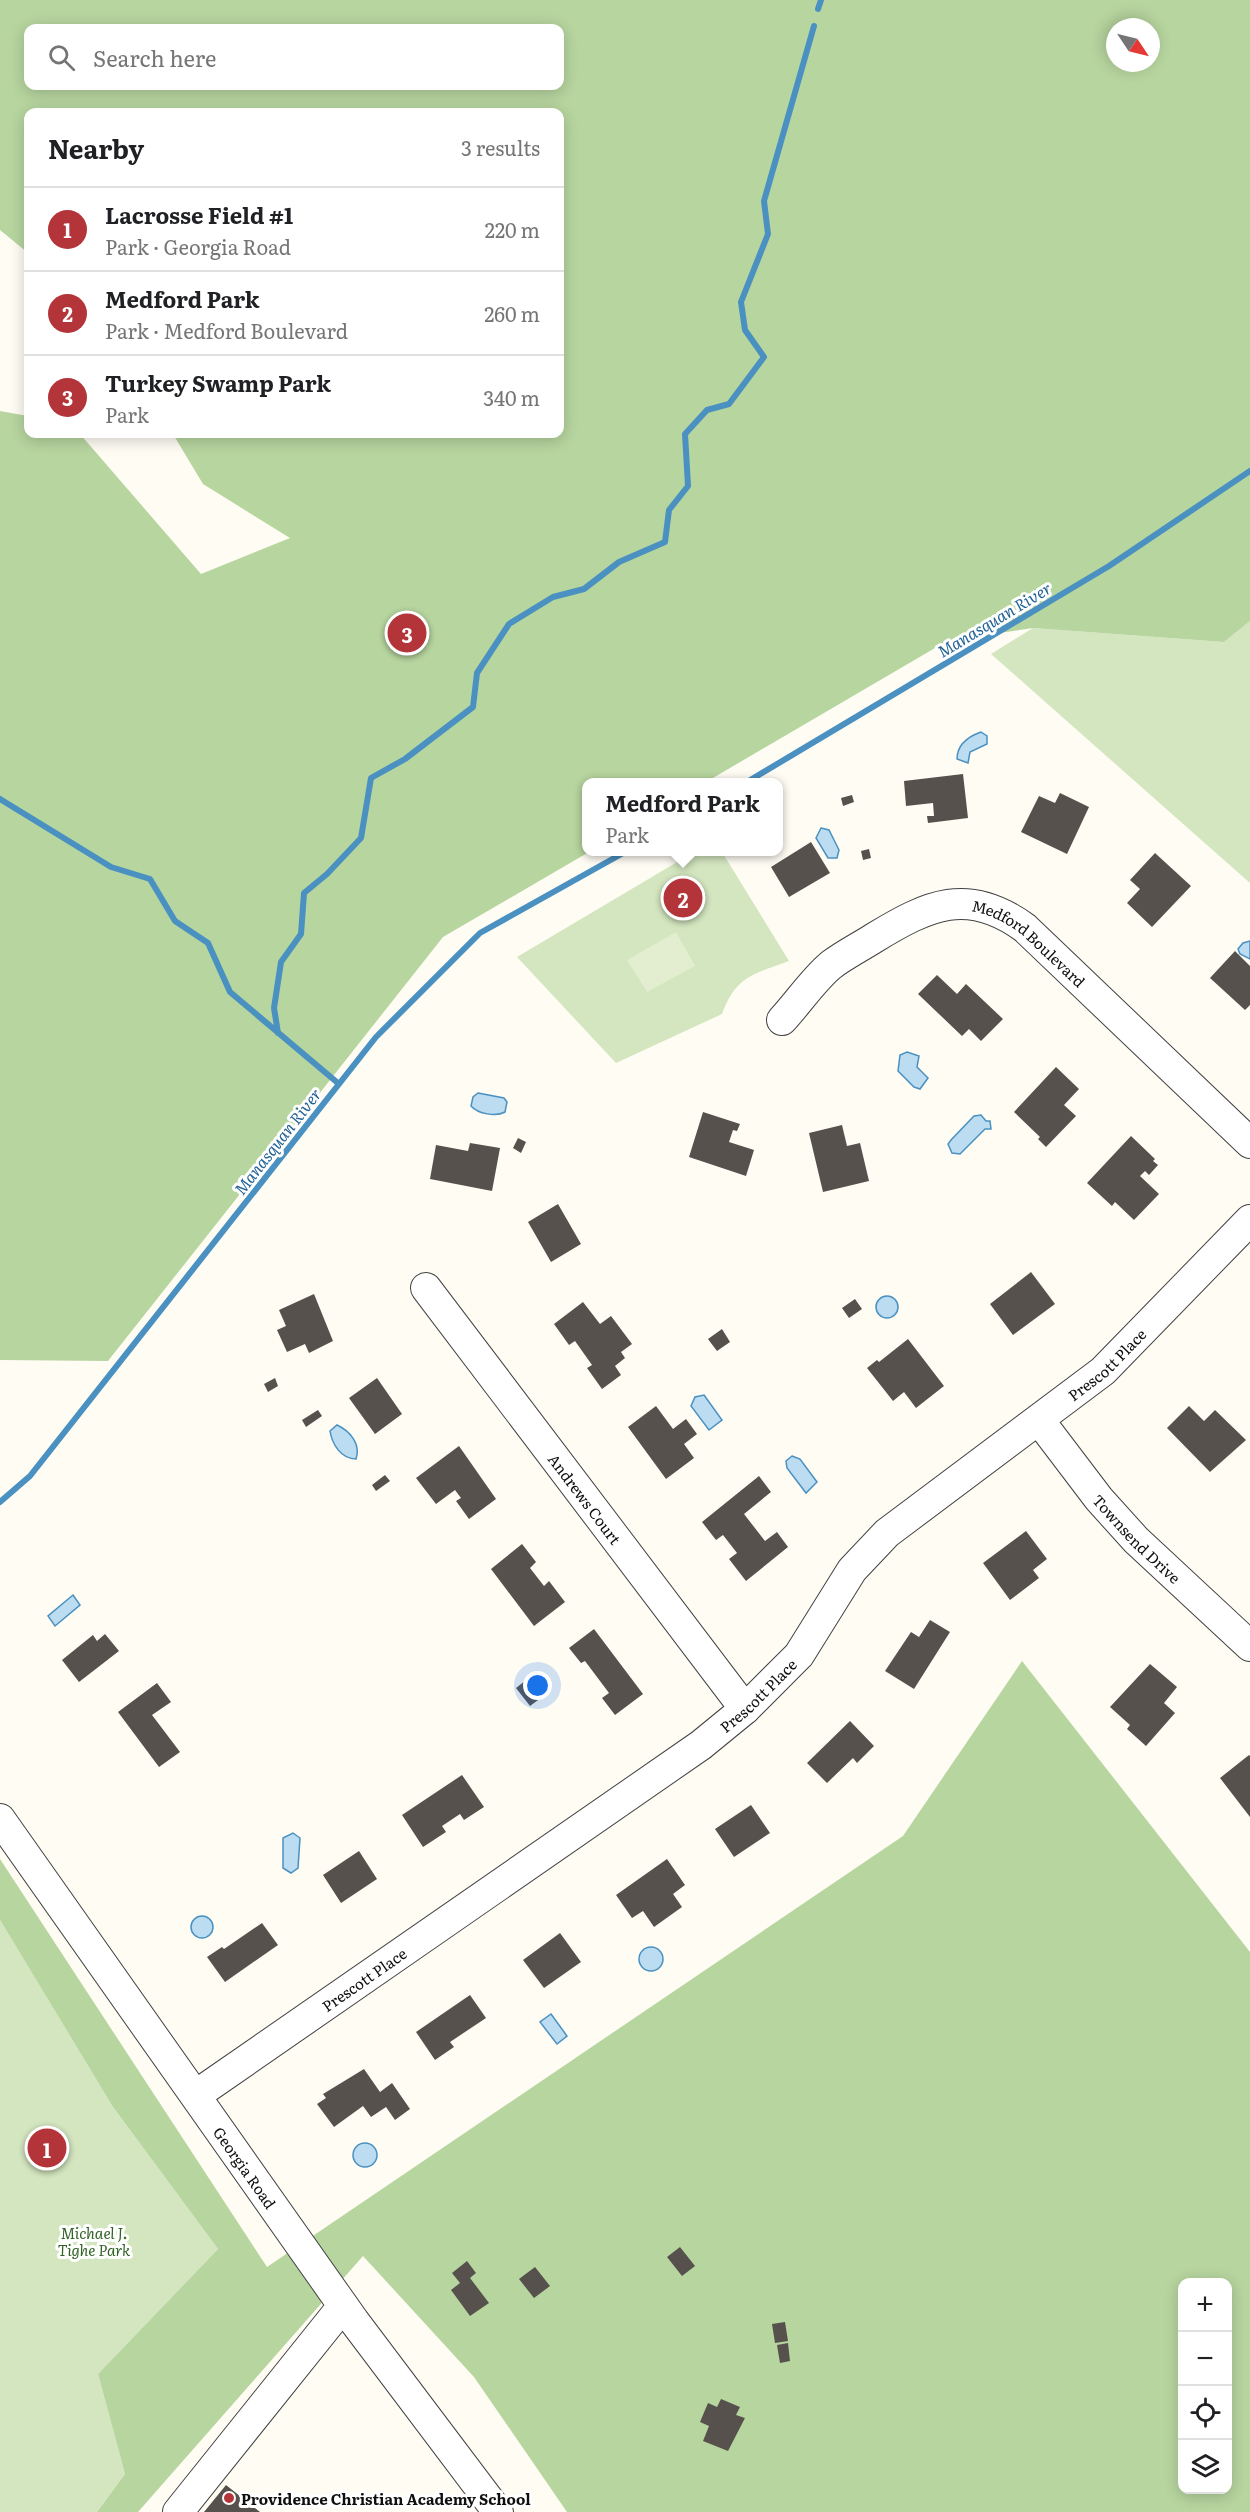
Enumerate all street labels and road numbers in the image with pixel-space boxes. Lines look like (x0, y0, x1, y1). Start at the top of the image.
street label: Medford Boulevard (970, 893, 1091, 992)
street label: Prescott Place (1062, 1322, 1151, 1405)
street label: Andrews Court (543, 1448, 627, 1549)
street label: Townsend Drive (1088, 1488, 1187, 1588)
street label: Prescott Place (714, 1653, 801, 1737)
street label: Prescott Place (317, 1941, 411, 2016)
street label: Georgia Road (209, 2121, 282, 2213)

